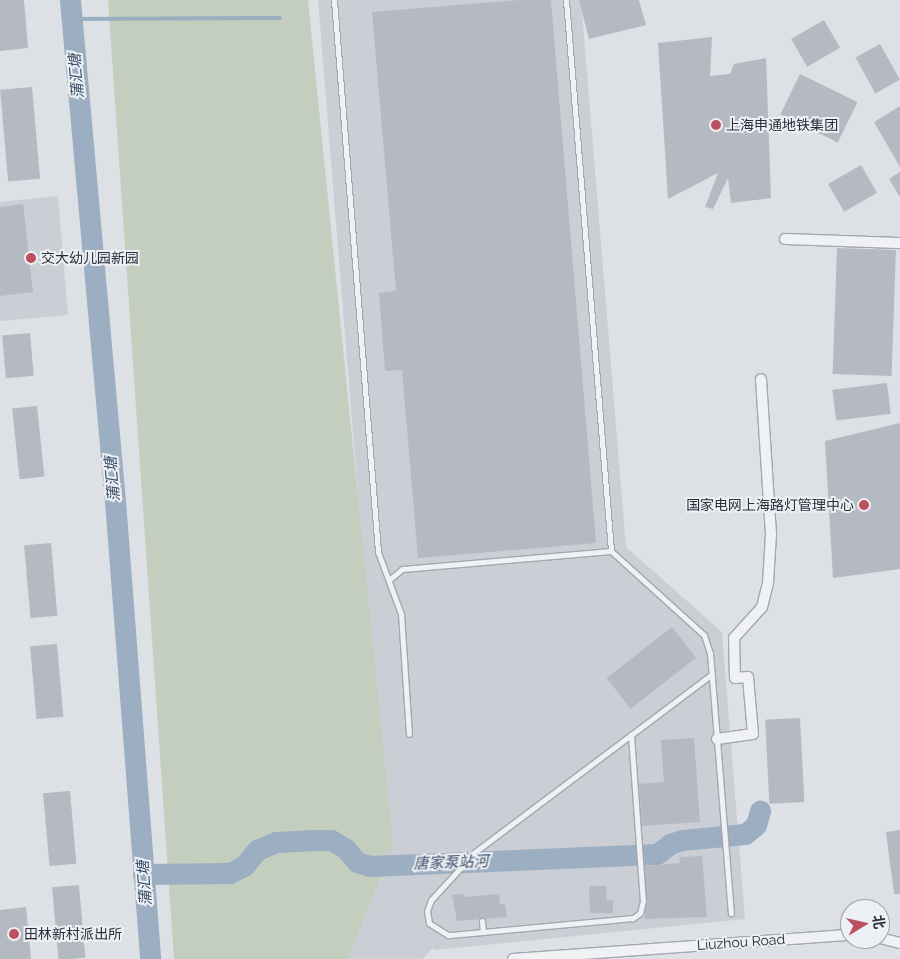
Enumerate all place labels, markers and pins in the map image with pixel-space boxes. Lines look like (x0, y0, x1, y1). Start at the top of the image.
place label: 上海申通地铁集团 (726, 117, 838, 133)
marker: 上海申通地铁集团 (710, 119, 722, 131)
place label: 交大幼儿园新园 (41, 250, 139, 266)
marker: 交大幼儿园新园 (25, 252, 37, 264)
place label: 国家电网上海路灯管理中心 (686, 497, 854, 513)
marker: 国家电网上海路灯管理中心 (858, 499, 870, 511)
place label: 田林新村派出所 (24, 926, 122, 942)
marker: 田林新村派出所 (8, 928, 20, 940)

